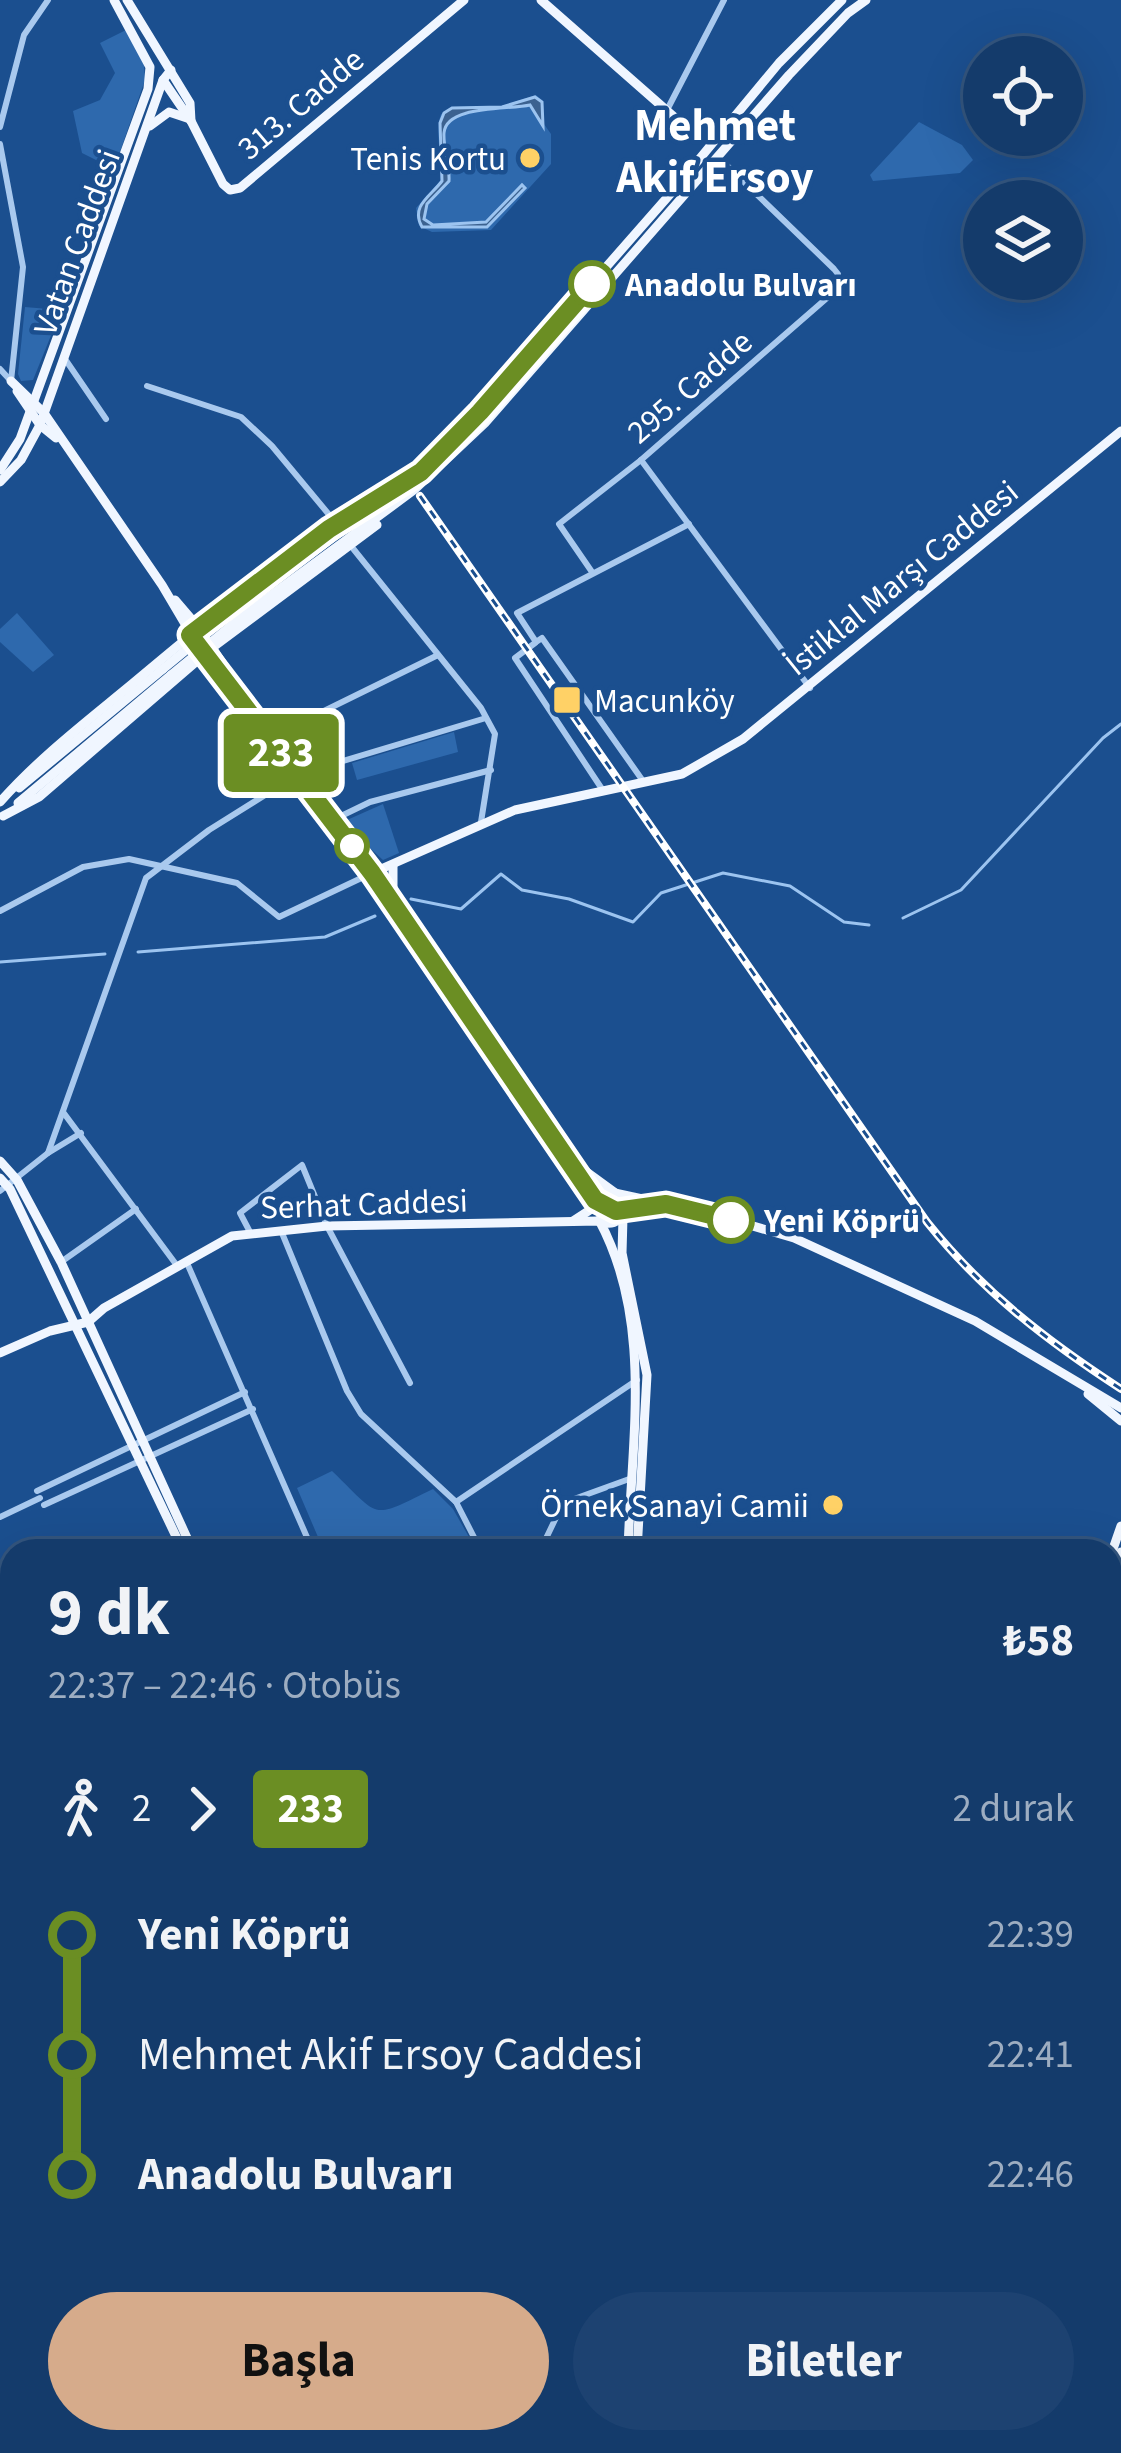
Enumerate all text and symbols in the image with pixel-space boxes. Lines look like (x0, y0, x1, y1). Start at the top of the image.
map controls (963, 36, 1083, 300)
button: locate (963, 36, 1083, 156)
street label: 313. Cadde (227, 37, 374, 171)
district label: Mehmet Akif Ersoy (615, 94, 814, 210)
place label: Tenis Kortu (350, 136, 506, 183)
street label: Vatan Caddesi (22, 143, 133, 342)
marker: Tenis Kortu (517, 145, 543, 171)
button: layers (963, 180, 1083, 300)
marker: Anadolu Bulvarı (570, 262, 614, 306)
place label: Anadolu Bulvarı (624, 262, 857, 309)
street label: 295. Cadde (617, 319, 763, 455)
street label: İstiklal Marşı Caddesi (775, 469, 1029, 687)
place label: Macunköy (594, 678, 735, 725)
marker: Macunköy (551, 684, 583, 716)
line badge: 233 (212, 714, 350, 792)
text: 233 (248, 723, 314, 783)
unlabelled marker (336, 830, 368, 862)
street label: Serhat Caddesi (259, 1177, 469, 1232)
marker: Yeni Köprü (709, 1198, 753, 1242)
place label: Yeni Köprü (763, 1198, 920, 1245)
place label: Örnek Sanayi Camii (540, 1483, 809, 1530)
marker: Örnek Sanayi Camii (820, 1492, 846, 1518)
text: 9 dk (48, 1566, 170, 1660)
text: ₺58 (1003, 1609, 1074, 1673)
text: 22:37 – 22:46 · Otobüs (48, 1658, 401, 1714)
icon: walk (48, 1776, 114, 1842)
icon: forward (169, 1776, 235, 1842)
text: 233 (277, 1779, 344, 1839)
text: 2 (132, 1781, 151, 1837)
text: 2 durak (952, 1781, 1074, 1837)
text: Yeni Köprü (138, 1903, 351, 1967)
text: 22:39 (987, 1907, 1074, 1963)
text: Mehmet Akif Ersoy Caddesi (138, 2023, 644, 2087)
text: 22:41 (987, 2027, 1074, 2083)
text: Anadolu Bulvarı (138, 2143, 454, 2207)
text: 22:46 (987, 2147, 1074, 2203)
button: Başla (48, 2292, 549, 2430)
button: Biletler (573, 2292, 1074, 2430)

